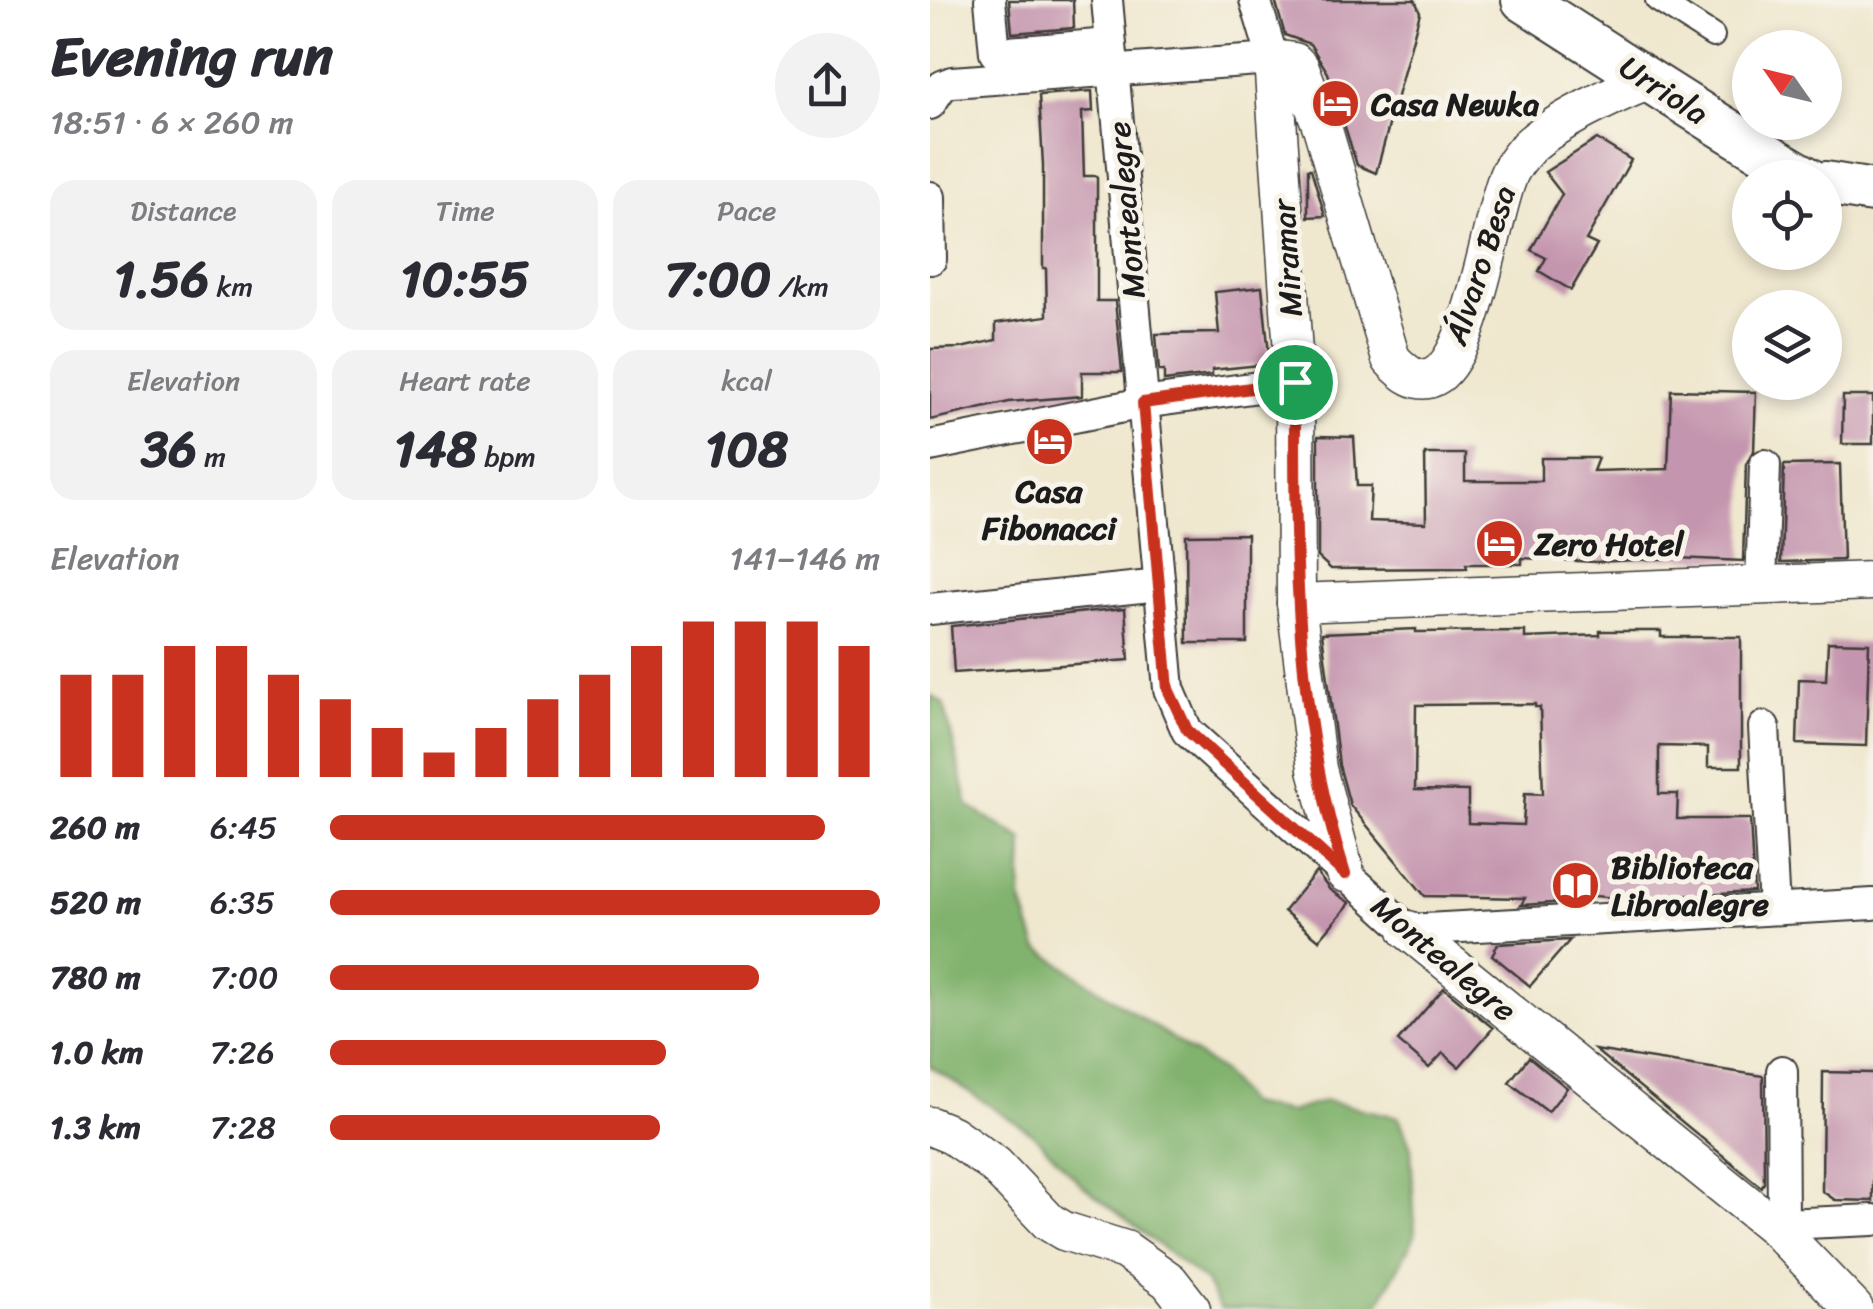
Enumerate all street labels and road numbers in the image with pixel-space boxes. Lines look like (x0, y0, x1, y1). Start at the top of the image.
street label: Urriola (1607, 40, 1720, 141)
street label: Montealegre (1090, 119, 1163, 301)
street label: Álvaro Besa (1428, 178, 1533, 353)
street label: Miramar (1255, 195, 1320, 319)
street label: Montealegre (1357, 880, 1530, 1037)

